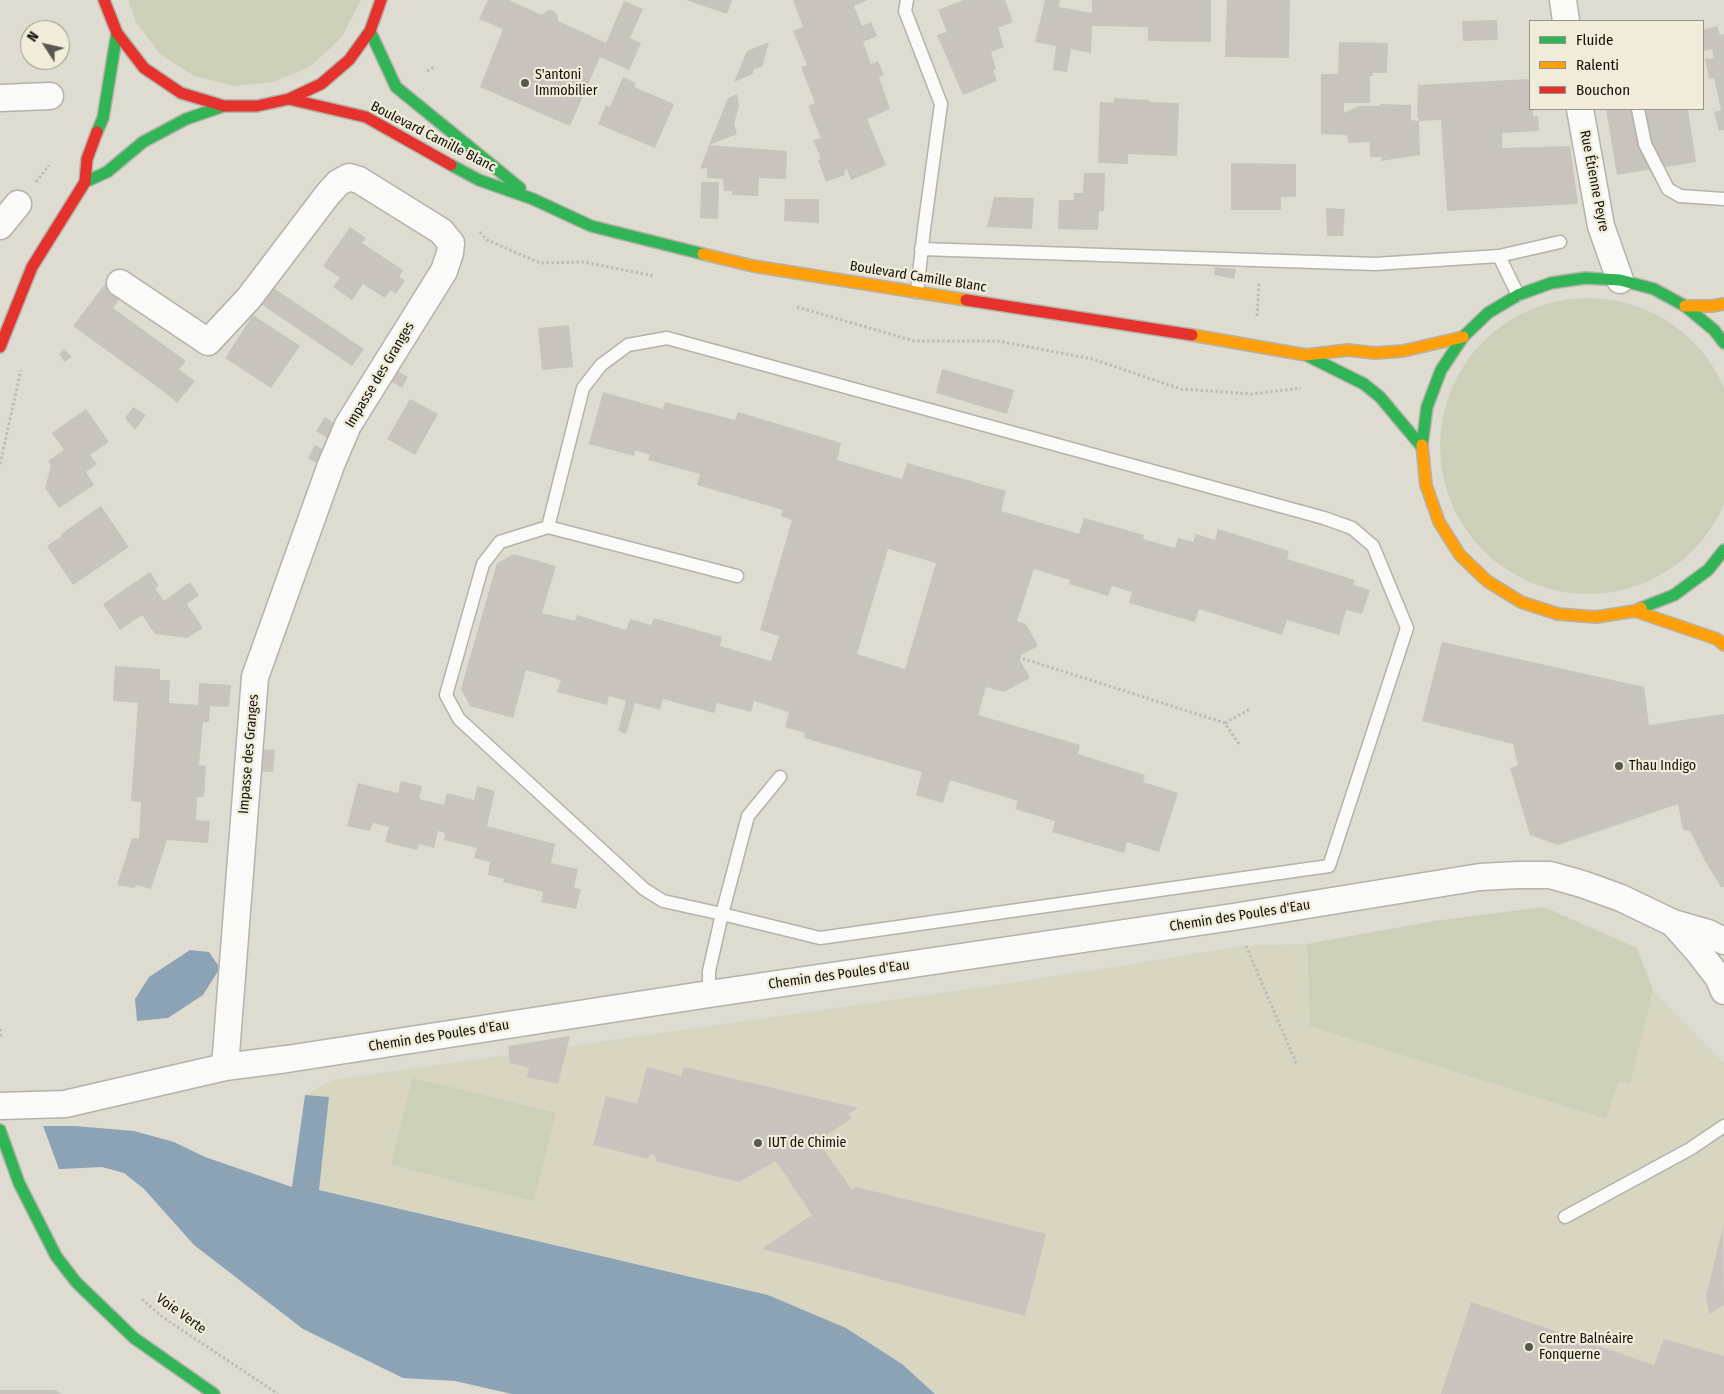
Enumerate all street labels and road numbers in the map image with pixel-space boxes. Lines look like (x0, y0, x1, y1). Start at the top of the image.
street label: Boulevard Camille Blanc (368, 98, 498, 176)
street label: Rue Étienne Peyre (1576, 129, 1612, 233)
street label: Boulevard Camille Blanc (848, 258, 988, 296)
street label: Impasse des Granges (342, 319, 418, 431)
street label: Impasse des Granges (235, 693, 263, 815)
street label: Chemin des Poules d'Eau (1168, 897, 1312, 935)
street label: Chemin des Poules d'Eau (767, 957, 911, 993)
street label: Chemin des Poules d'Eau (367, 1017, 511, 1055)
street label: Voie Verte (153, 1290, 209, 1338)

